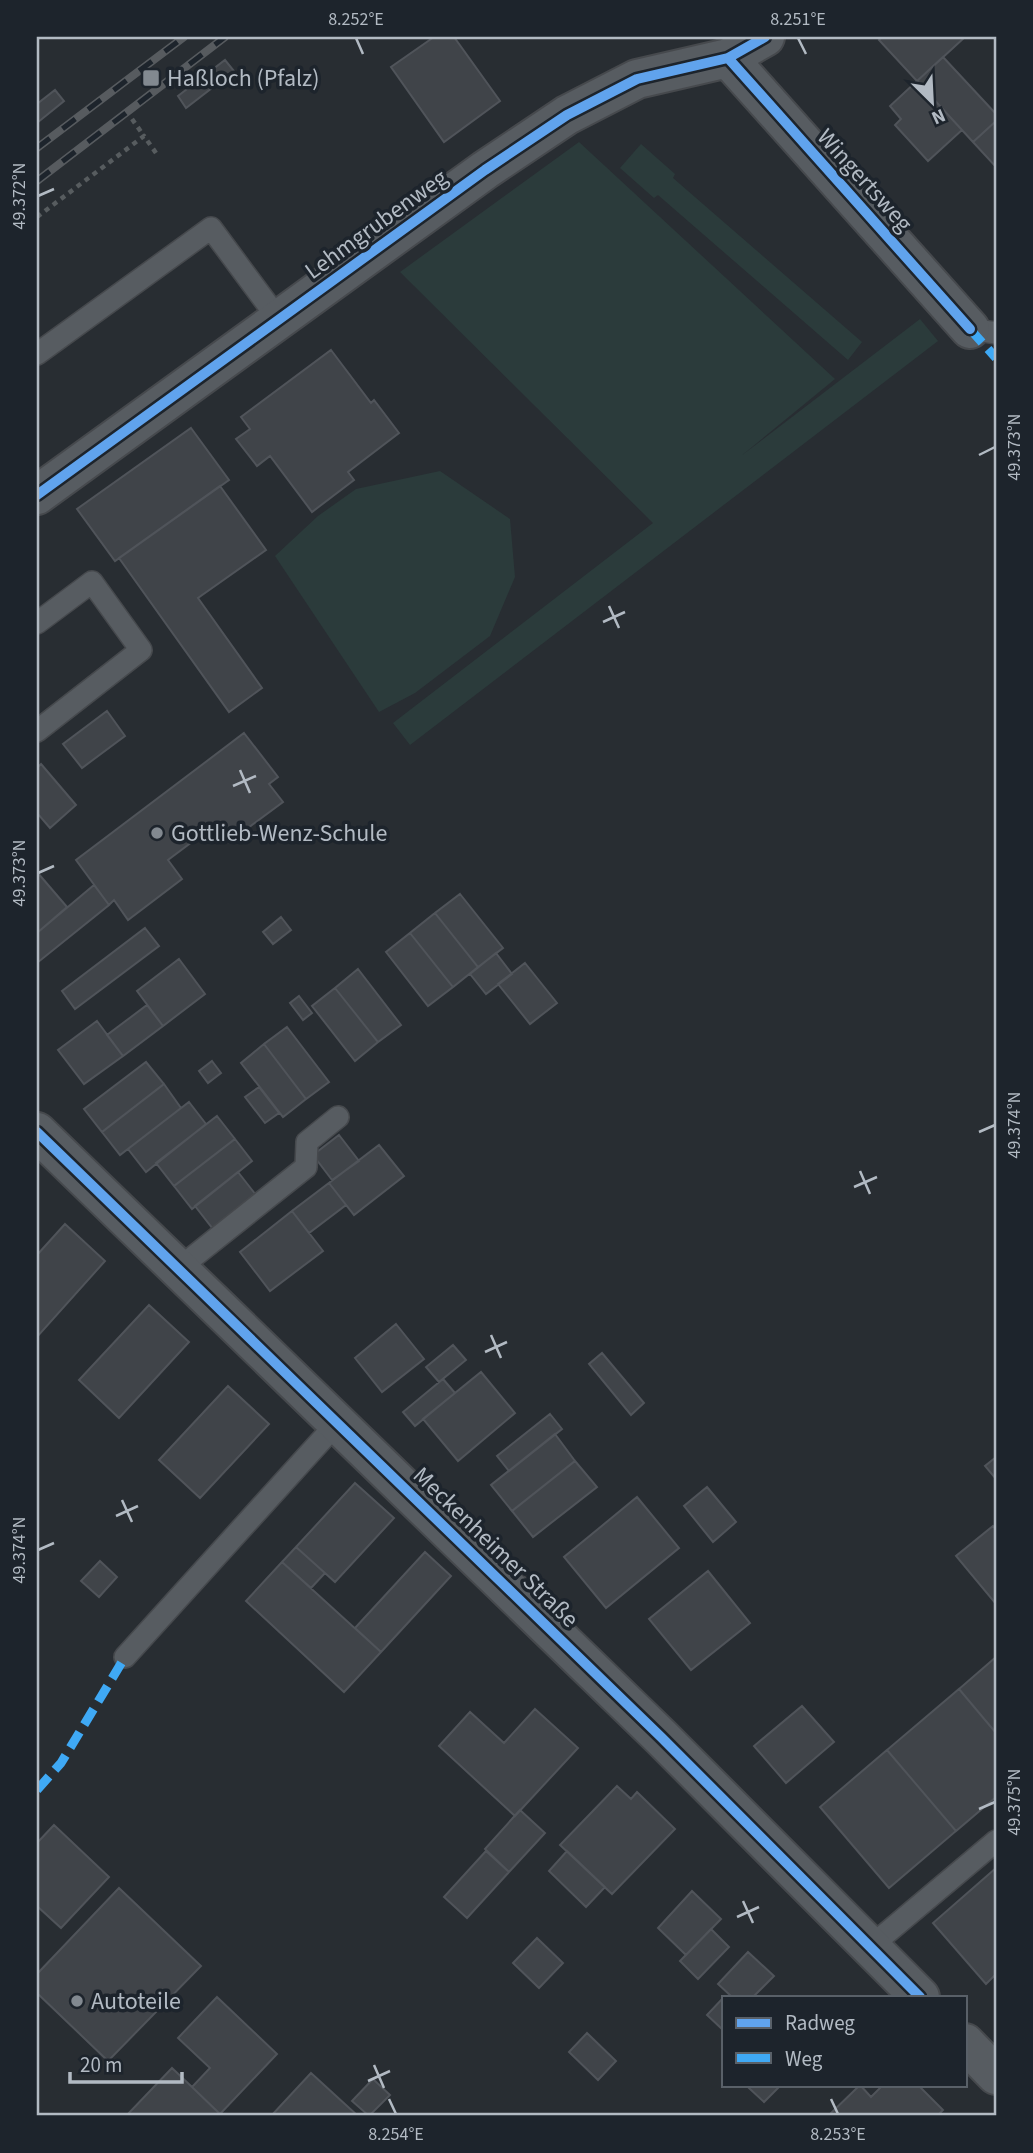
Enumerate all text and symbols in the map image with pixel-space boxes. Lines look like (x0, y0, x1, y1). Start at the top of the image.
text: 8.252°E (328, 7, 384, 32)
text: 8.251°E (770, 7, 826, 32)
place label: Haßloch (Pfalz) (167, 61, 320, 96)
north arrow (897, 66, 967, 136)
marker: Haßloch (Pfalz) (141, 68, 161, 88)
text: N (927, 101, 950, 131)
street label: Wingertsweg (809, 121, 921, 240)
street label: Lehmgrubenweg (298, 161, 455, 288)
text: 49.372°N (7, 163, 32, 229)
text: 49.373°N (1002, 414, 1027, 480)
place label: Gottlieb-Wenz-Schule (171, 816, 387, 851)
marker: Gottlieb-Wenz-Schule (149, 825, 165, 841)
text: 49.373°N (7, 840, 32, 906)
text: 49.374°N (1002, 1092, 1027, 1158)
street label: Meckenheimer Straße (405, 1459, 586, 1636)
text: 49.374°N (7, 1517, 32, 1583)
text: 49.375°N (1002, 1769, 1027, 1835)
place label: Autoteile (91, 1984, 181, 2019)
marker: Autoteile (69, 1993, 85, 2009)
legend (722, 1996, 967, 2086)
text: Radweg (785, 2008, 855, 2038)
scale bar (70, 2041, 182, 2085)
text: Weg (785, 2044, 823, 2074)
text: 20 m (80, 2050, 122, 2080)
text: 8.254°E (368, 2122, 424, 2147)
text: 8.253°E (810, 2122, 866, 2147)

